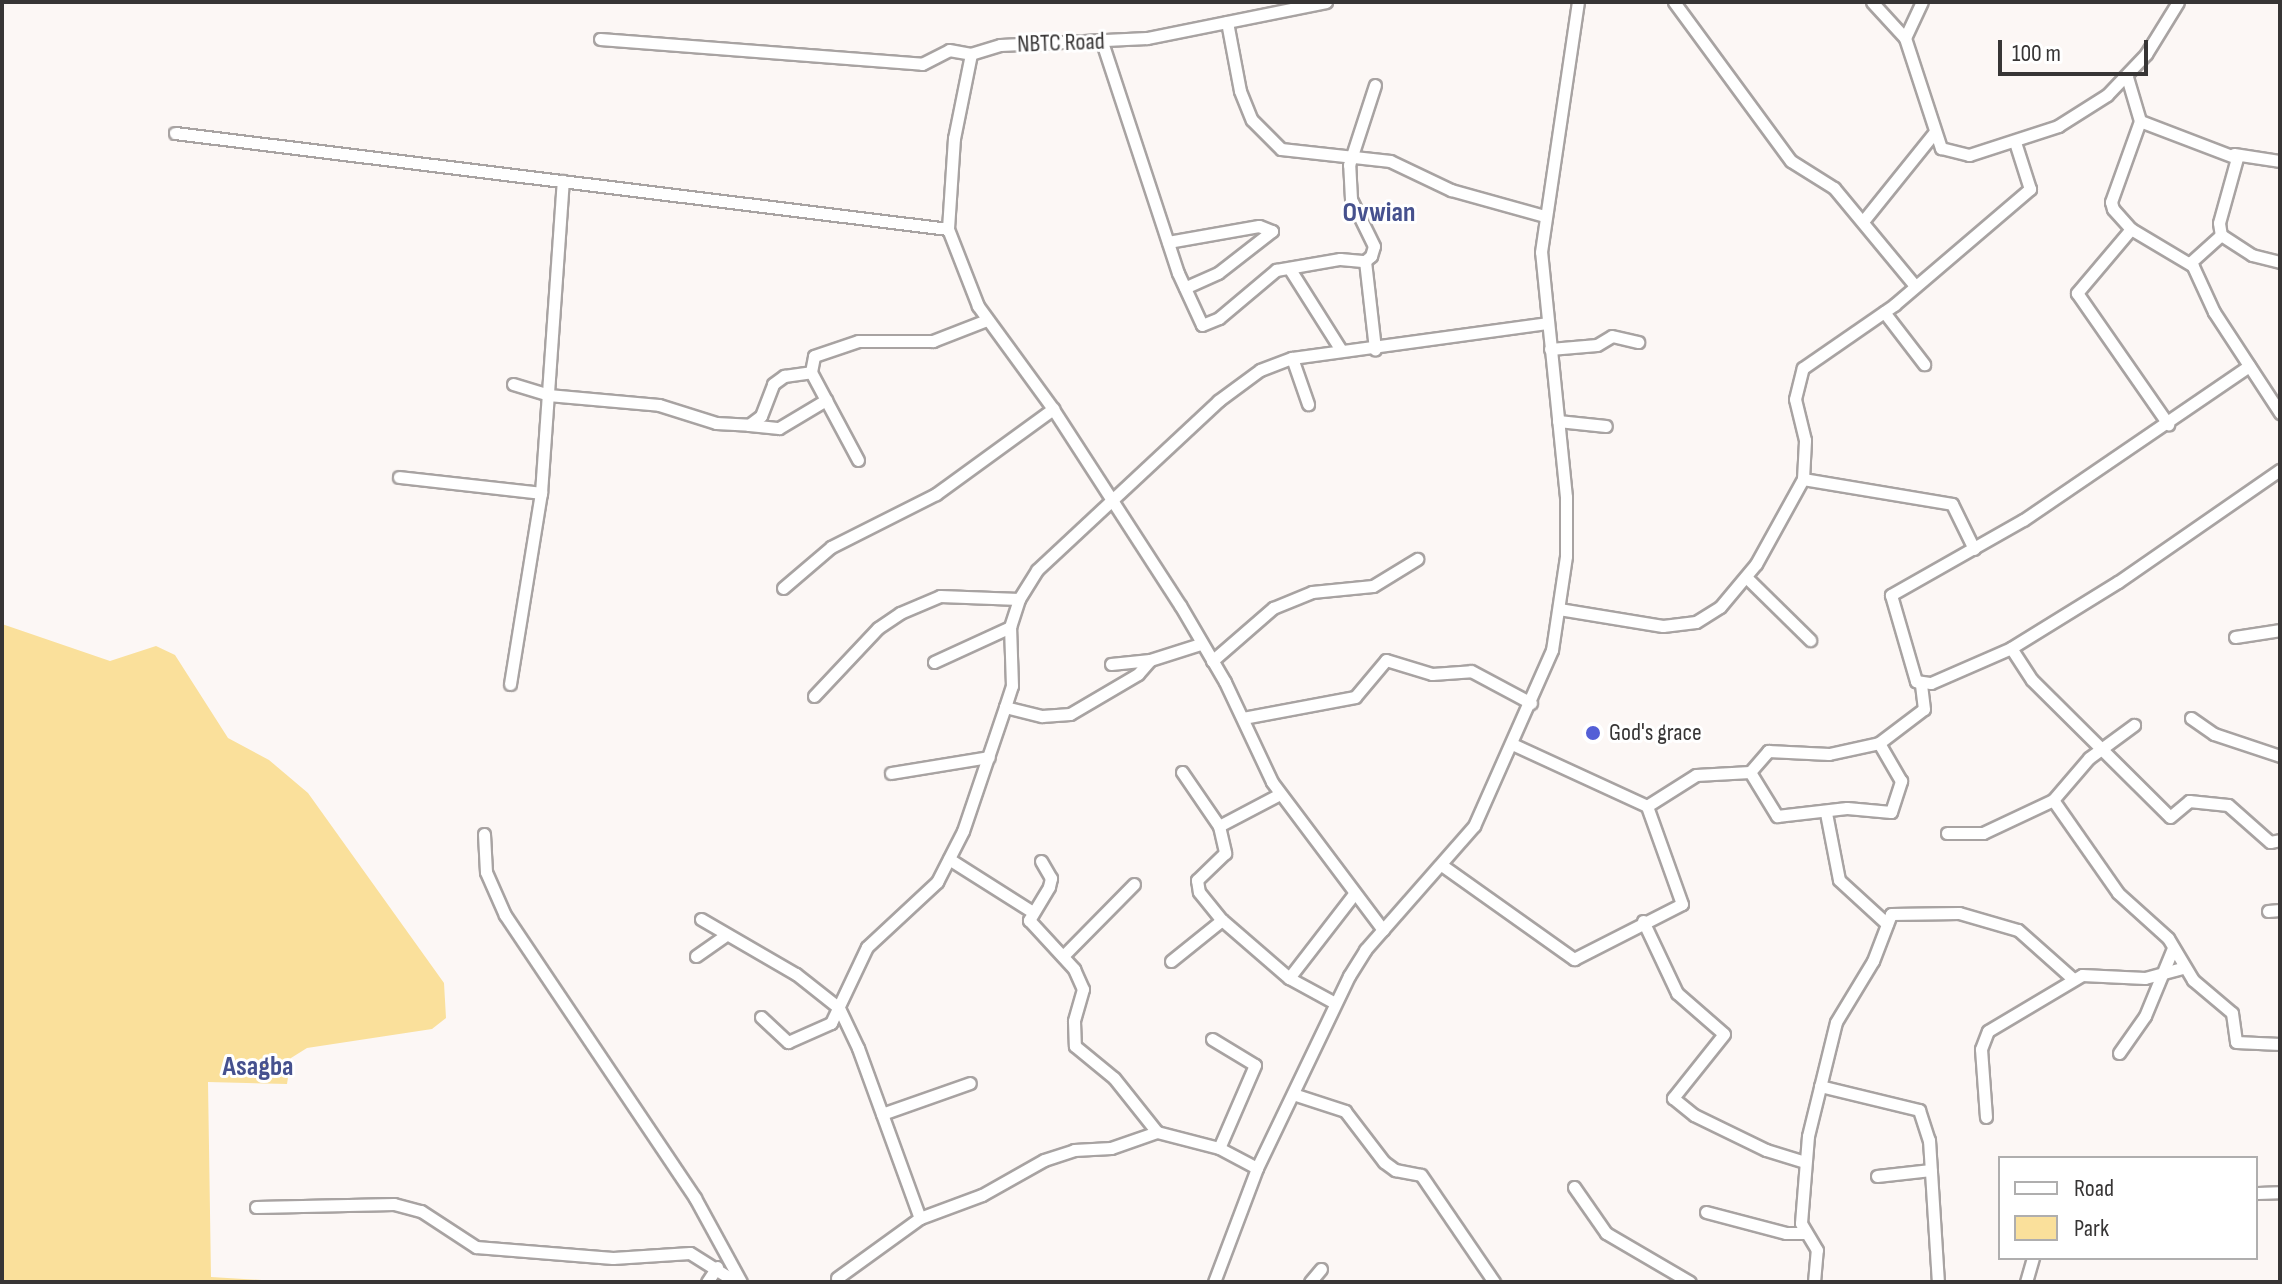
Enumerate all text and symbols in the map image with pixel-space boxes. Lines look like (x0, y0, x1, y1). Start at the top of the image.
scale bar (2002, 24, 2152, 74)
street label: NBTC Road (1017, 27, 1105, 59)
text: 100 m (2012, 39, 2061, 68)
district label: Ovwian (1343, 196, 1415, 230)
place label: God's grace (1609, 719, 1702, 747)
marker: God's grace (1584, 724, 1602, 742)
district label: Asagba (222, 1050, 294, 1084)
legend (1998, 1156, 2258, 1260)
text: Road (2074, 1174, 2114, 1203)
text: Park (2074, 1214, 2109, 1243)

